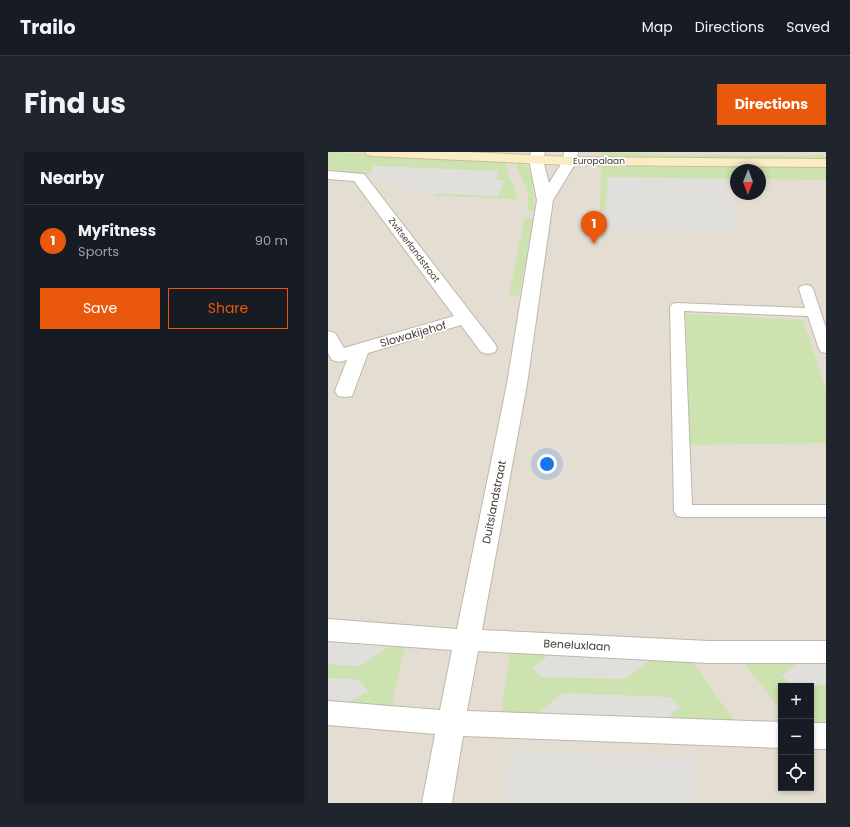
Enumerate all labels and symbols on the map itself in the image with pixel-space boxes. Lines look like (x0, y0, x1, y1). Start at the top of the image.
street label: Europalaan (573, 155, 625, 167)
north arrow (730, 164, 766, 200)
pin: 1 (581, 211, 607, 244)
street label: Zwitserlandstraat (386, 215, 442, 285)
street label: Slowakijehof (378, 317, 448, 351)
your location (537, 454, 557, 474)
street label: Duitslandstraat (478, 459, 510, 545)
street label: Beneluxlaan (543, 635, 611, 655)

